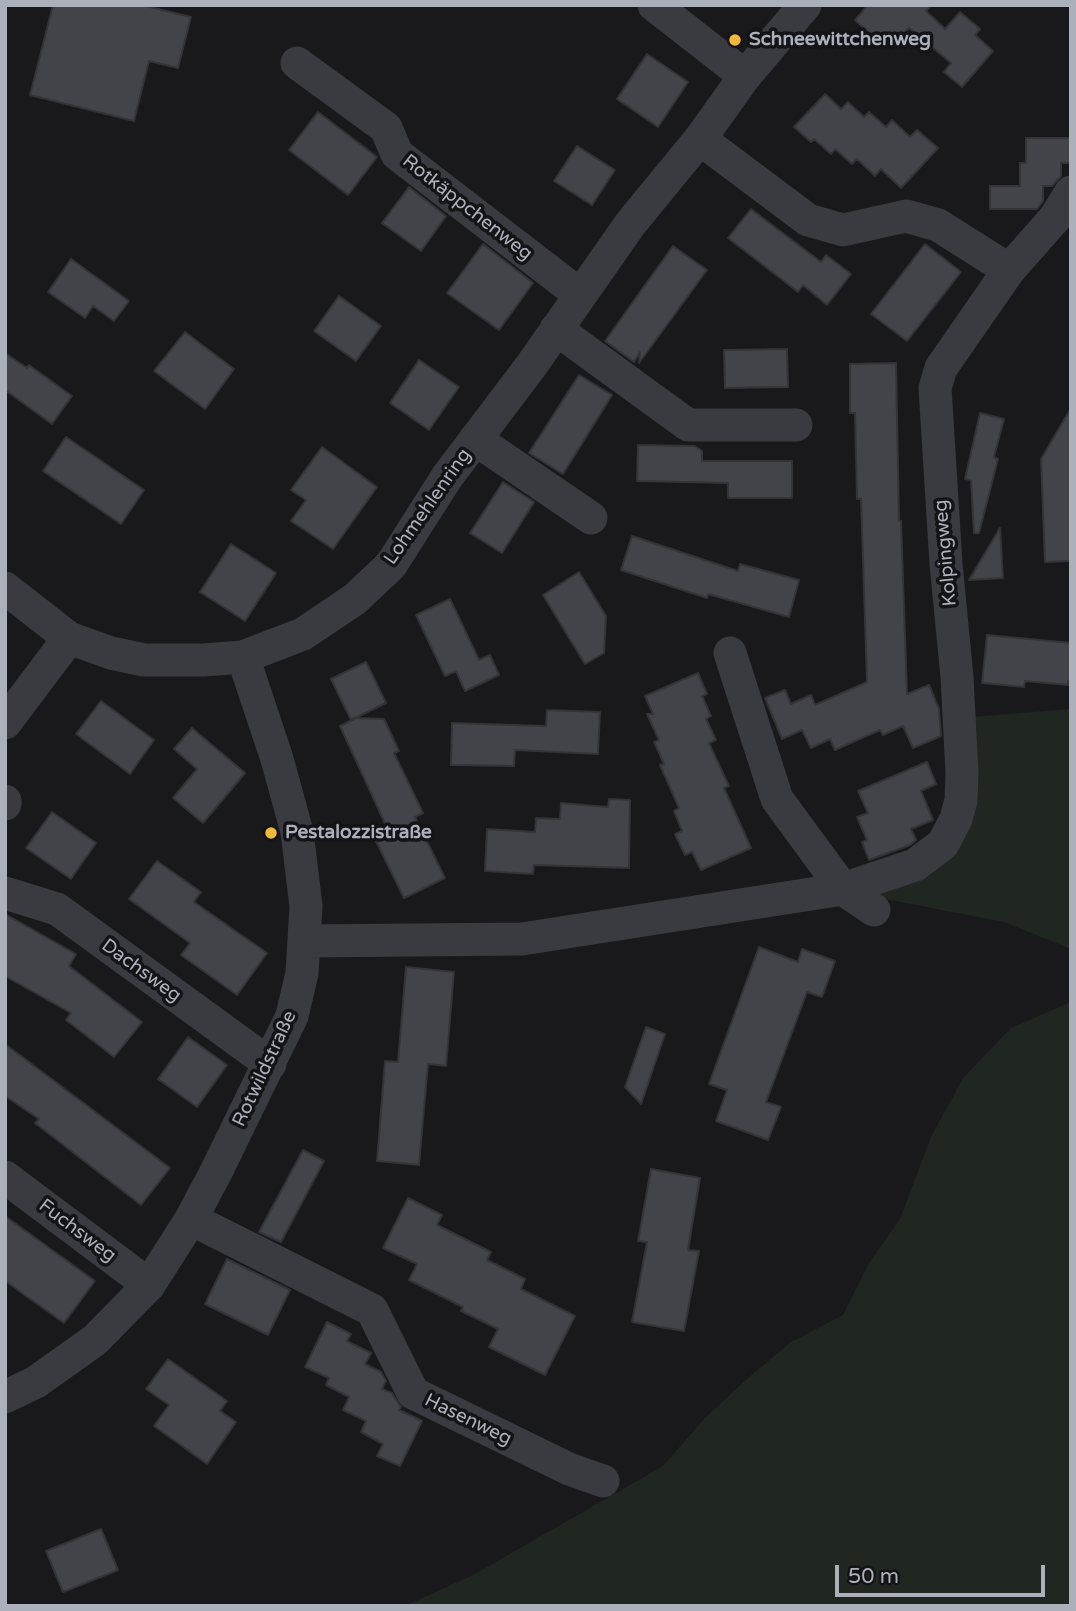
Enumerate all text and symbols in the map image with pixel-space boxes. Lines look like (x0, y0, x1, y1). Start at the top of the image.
place label: Schneewittchenweg (749, 29, 931, 51)
marker: Schneewittchenweg (727, 32, 743, 48)
street label: Rotkäppchenweg (397, 150, 537, 266)
street label: Lohmehlenring (380, 445, 476, 569)
street label: Kolpingweg (930, 499, 962, 607)
place label: Pestalozzistraße (285, 822, 432, 844)
marker: Pestalozzistraße (263, 825, 279, 841)
street label: Dachsweg (97, 934, 185, 1008)
street label: Rotwildstraße (228, 1007, 302, 1131)
street label: Fuchsweg (34, 1195, 120, 1267)
street label: Hasenweg (421, 1389, 515, 1451)
scale bar (838, 1552, 1048, 1596)
text: 50 m (848, 1564, 899, 1589)

